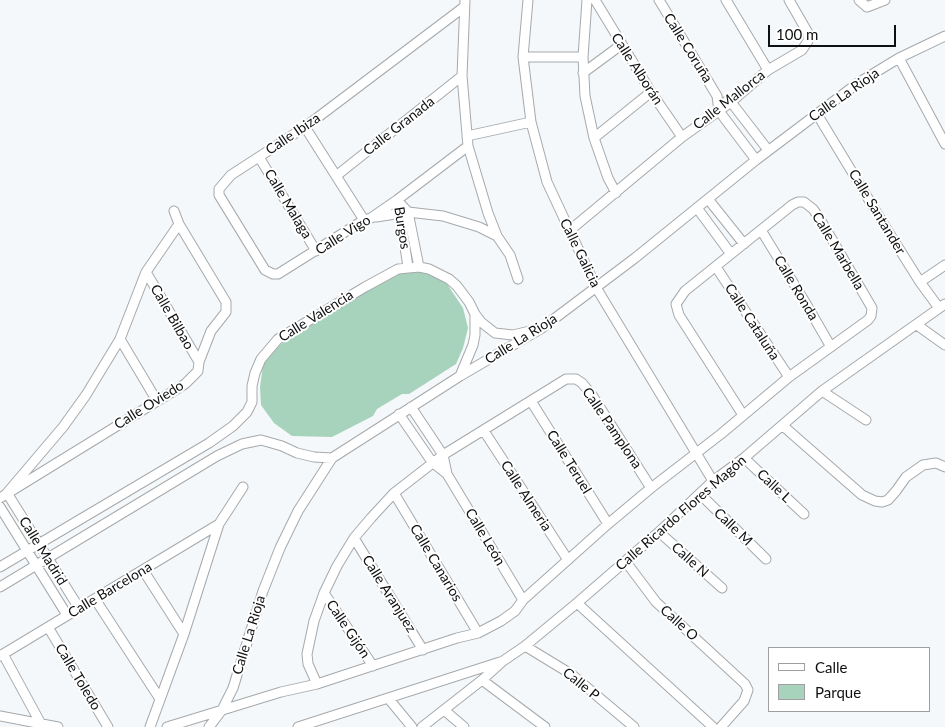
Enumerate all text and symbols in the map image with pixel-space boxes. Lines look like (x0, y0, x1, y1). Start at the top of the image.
street label: Calle Coruña (660, 10, 716, 86)
scale bar (770, 15, 898, 47)
text: 100 m (776, 25, 818, 43)
street label: Calle Alborán (608, 30, 666, 108)
street label: Calle La Rioja (806, 65, 882, 125)
street label: Calle Mallorca (690, 67, 768, 133)
street label: Calle Granada (360, 93, 438, 159)
street label: Calle Ibiza (263, 110, 323, 158)
street label: Calle Malaga (261, 166, 315, 242)
street label: Calle Santander (845, 166, 909, 258)
street label: Burgos (390, 206, 414, 250)
street label: Calle Marbella (808, 209, 868, 293)
street label: Calle Vigo (312, 211, 374, 259)
street label: Calle Galicia (556, 216, 604, 290)
street label: Calle Ronda (770, 252, 822, 324)
street label: Calle Cataluña (721, 281, 783, 363)
street label: Calle Bilbao (147, 282, 197, 352)
street label: Calle Valencia (276, 286, 356, 346)
street label: Calle La Rioja (482, 310, 560, 368)
street label: Calle Oviedo (111, 377, 187, 433)
street label: Calle Pamplona (579, 384, 645, 472)
street label: Calle Teruel (543, 427, 595, 497)
street label: Calle Ricardo Flores Magón (612, 452, 750, 574)
street label: Calle Almeria (497, 457, 555, 535)
street label: Calle L (753, 466, 795, 506)
street label: Calle León (461, 505, 509, 569)
street label: Calle M (710, 505, 756, 549)
street label: Calle Madrid (15, 514, 71, 588)
street label: Calle Canarios (406, 521, 466, 605)
street label: Calle N (668, 539, 712, 581)
street label: Calle Aranjuez (359, 552, 419, 636)
street label: Calle Barcelona (65, 558, 155, 622)
street label: Calle La Rioja (229, 593, 269, 677)
street label: Calle Gijón (322, 597, 374, 661)
street label: Calle O (657, 602, 701, 644)
street label: Calle Toledo (52, 641, 104, 713)
legend (768, 647, 930, 712)
text: Calle (815, 658, 847, 676)
street label: Calle P (559, 664, 603, 704)
text: Parque (815, 683, 861, 701)

